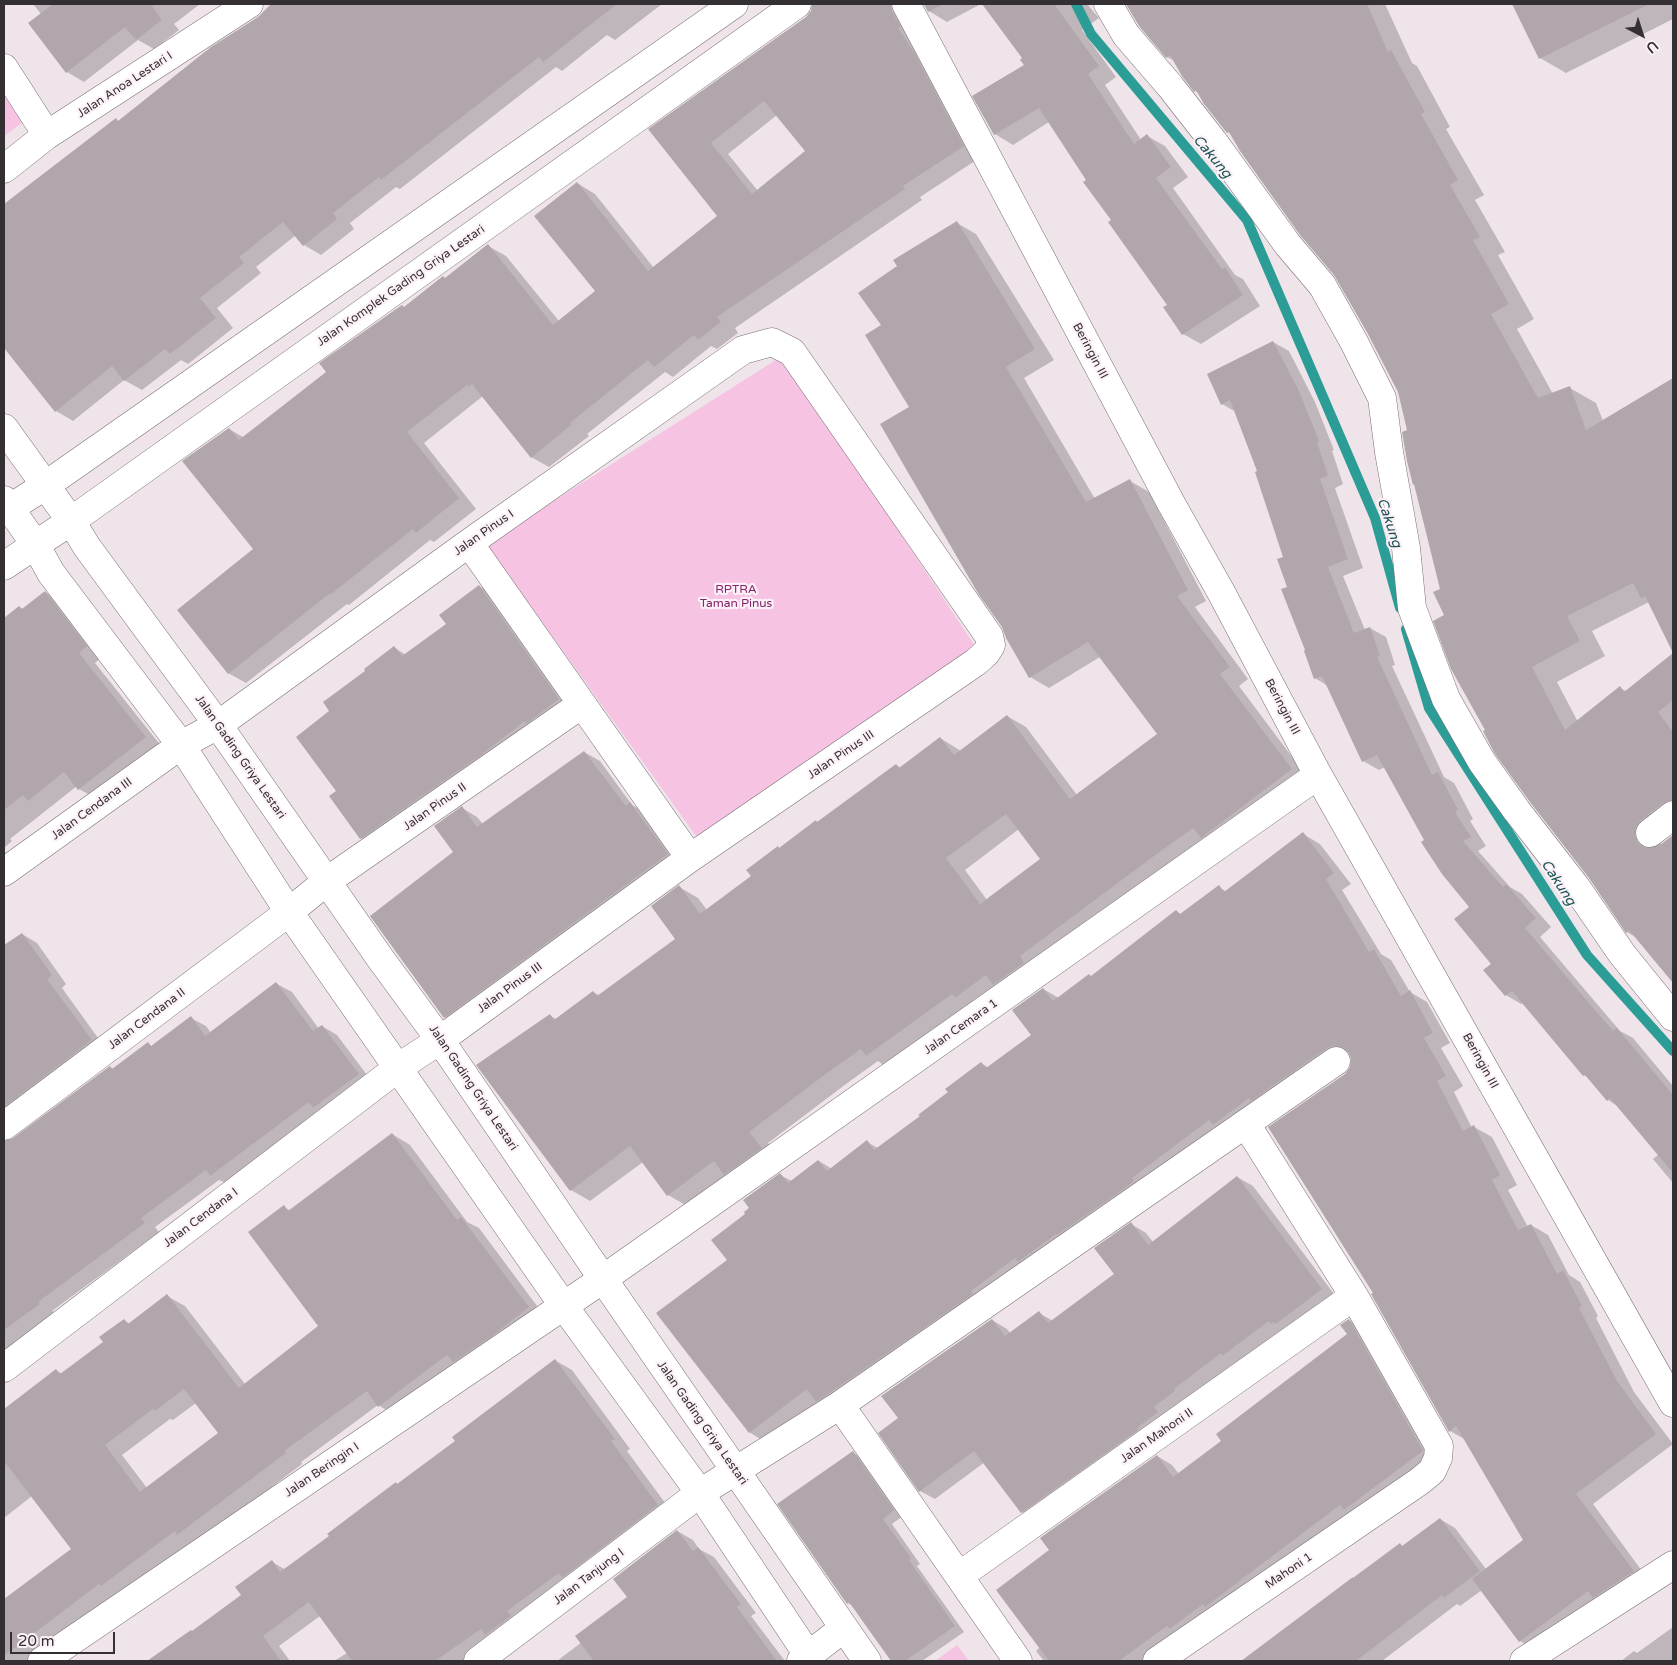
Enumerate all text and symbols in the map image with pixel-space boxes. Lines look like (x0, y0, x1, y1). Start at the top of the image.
north arrow (1617, 10, 1667, 60)
text: U (1642, 37, 1661, 57)
street label: Jalan Anoa Lestari I (75, 49, 175, 121)
water label: Cakung (1189, 132, 1235, 182)
street label: Jalan Komplek Gading Griya Lestari (314, 222, 488, 350)
street label: Beringin III (1069, 321, 1111, 381)
water label: Cakung (1373, 496, 1405, 550)
street label: Jalan Pinus I (451, 507, 517, 559)
park label: RPTRA Taman Pinus (700, 583, 772, 611)
street label: Beringin III (1261, 677, 1303, 737)
street label: Jalan Gading Griya Lestari (192, 692, 288, 822)
street label: Jalan Pinus III (805, 727, 877, 783)
street label: Jalan Cendana III (49, 775, 135, 843)
street label: Jalan Pinus II (401, 780, 469, 834)
water label: Cakung (1537, 857, 1579, 909)
street label: Jalan Pinus III (475, 959, 545, 1017)
street label: Jalan Cendana II (106, 985, 188, 1053)
street label: Jalan Cemara 1 (921, 996, 1001, 1058)
street label: Jalan Gading Griya Lestari (426, 1023, 520, 1153)
street label: Beringin III (1459, 1031, 1501, 1091)
street label: Jalan Cendana I (161, 1185, 241, 1251)
street label: Jalan Gading Griya Lestari (654, 1358, 750, 1488)
street label: Jalan Mahoni II (1118, 1406, 1196, 1466)
street label: Jalan Beringin I (282, 1440, 362, 1500)
street label: Jalan Tanjung I (551, 1546, 627, 1608)
street label: Mahoni 1 (1263, 1550, 1315, 1592)
scale bar (12, 1622, 118, 1654)
text: 20 m (18, 1632, 55, 1650)

